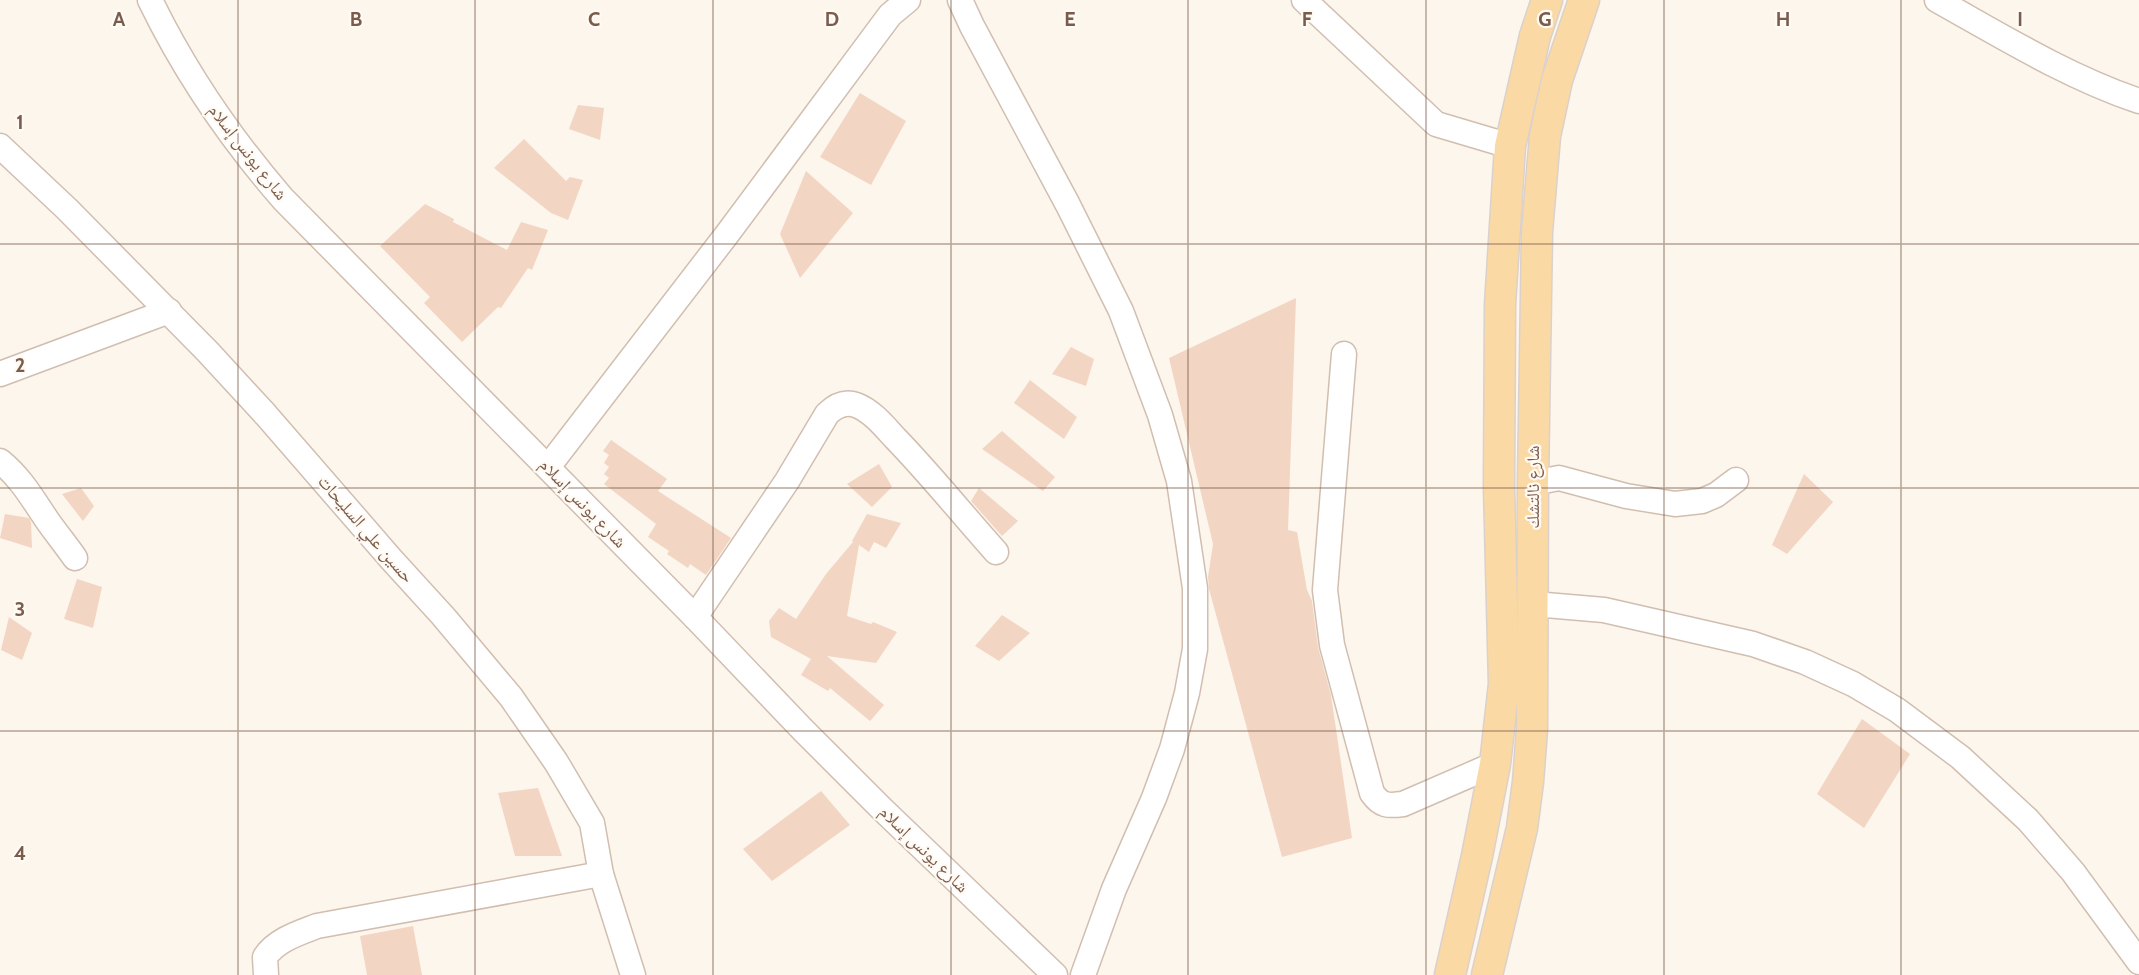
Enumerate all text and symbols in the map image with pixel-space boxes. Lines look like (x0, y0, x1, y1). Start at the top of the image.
text: A (113, 7, 126, 31)
text: B (350, 7, 362, 31)
text: C (588, 7, 600, 31)
text: D (825, 7, 839, 31)
text: E (1064, 7, 1076, 31)
text: F (1302, 7, 1313, 31)
text: G (1538, 7, 1552, 31)
text: H (1776, 7, 1790, 31)
text: I (2017, 7, 2023, 31)
street label: شارع يونس إسلام (203, 99, 292, 205)
text: 1 (16, 110, 24, 134)
text: 2 (15, 353, 25, 377)
street label: شارع نالتشك (1522, 445, 1544, 529)
street label: شارع يونس إسلام (534, 454, 631, 553)
street label: حسين علي السليحات (310, 471, 419, 590)
text: 3 (15, 597, 25, 621)
street label: شارع يونس إسلام (874, 801, 973, 898)
text: 4 (14, 841, 26, 865)

